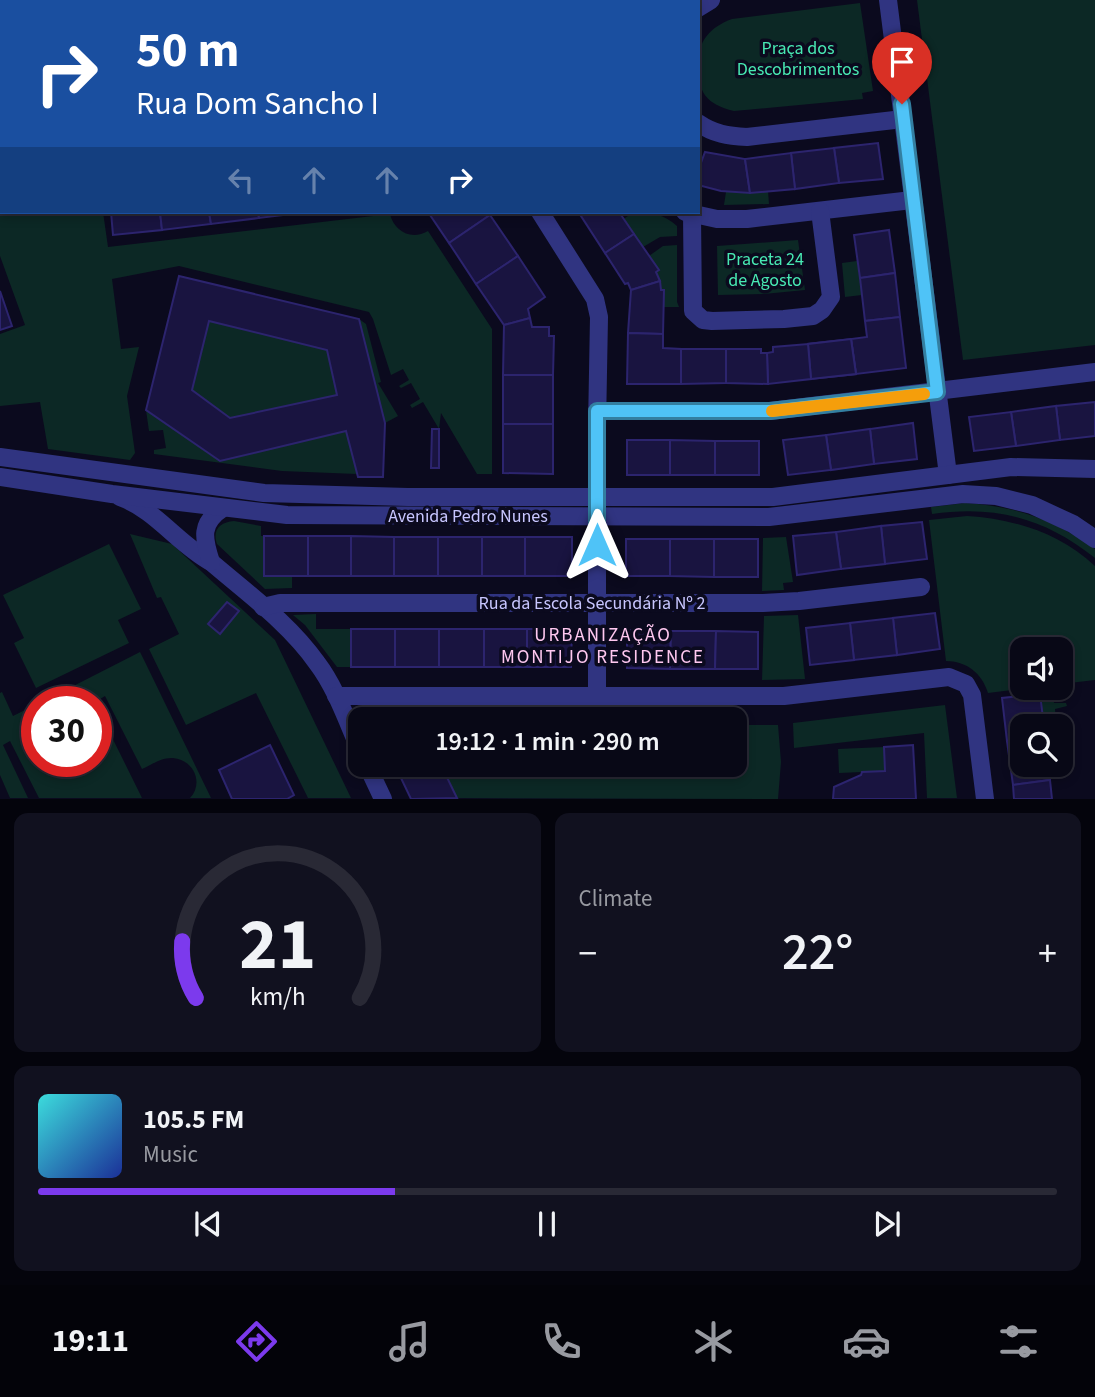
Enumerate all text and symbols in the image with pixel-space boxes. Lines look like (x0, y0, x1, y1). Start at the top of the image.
text: 50 m (136, 16, 240, 86)
icon: right (21, 28, 112, 119)
pin (872, 32, 932, 104)
park label: Praça dos Descobrimentos (737, 36, 859, 82)
icon: arrive (883, 43, 921, 81)
text: Rua Dom Sancho I (136, 81, 379, 127)
icon: left (222, 161, 260, 199)
icon: ahead (295, 161, 333, 199)
icon: ahead (368, 161, 406, 199)
icon: right (441, 161, 479, 199)
park label: Praceta 24 de Agosto (726, 247, 804, 293)
street label: Avenida Pedro Nunes (388, 504, 548, 529)
position arrow (560, 508, 634, 582)
street label: Rua da Escola Secundária Nº 2 (479, 591, 705, 616)
district label: URBANIZAÇÃO MONTIJO RESIDENCE (501, 622, 705, 671)
map controls (1010, 637, 1073, 777)
button: sound (1010, 637, 1073, 700)
speed limit sign: 30 (21, 686, 112, 777)
button: search (1010, 714, 1073, 777)
text: 19:12 · 1 min · 290 m (435, 723, 660, 760)
text: Climate (579, 882, 652, 915)
text: 21 (239, 894, 316, 998)
text: 22° (782, 916, 853, 990)
text: − (579, 927, 597, 981)
text: + (1038, 927, 1057, 981)
text: km/h (250, 979, 305, 1015)
text: 105.5 FM (143, 1101, 244, 1138)
text: Music (143, 1138, 198, 1171)
icon: previous (189, 1205, 227, 1243)
icon: pause (528, 1205, 566, 1243)
icon: next (868, 1205, 906, 1243)
icon: directions (232, 1317, 281, 1366)
icon: music (385, 1317, 434, 1366)
icon: phone (537, 1317, 586, 1366)
icon: climate (689, 1317, 738, 1366)
icon: car (842, 1317, 891, 1366)
icon: filters (994, 1317, 1043, 1366)
text: 19:11 (52, 1318, 129, 1364)

